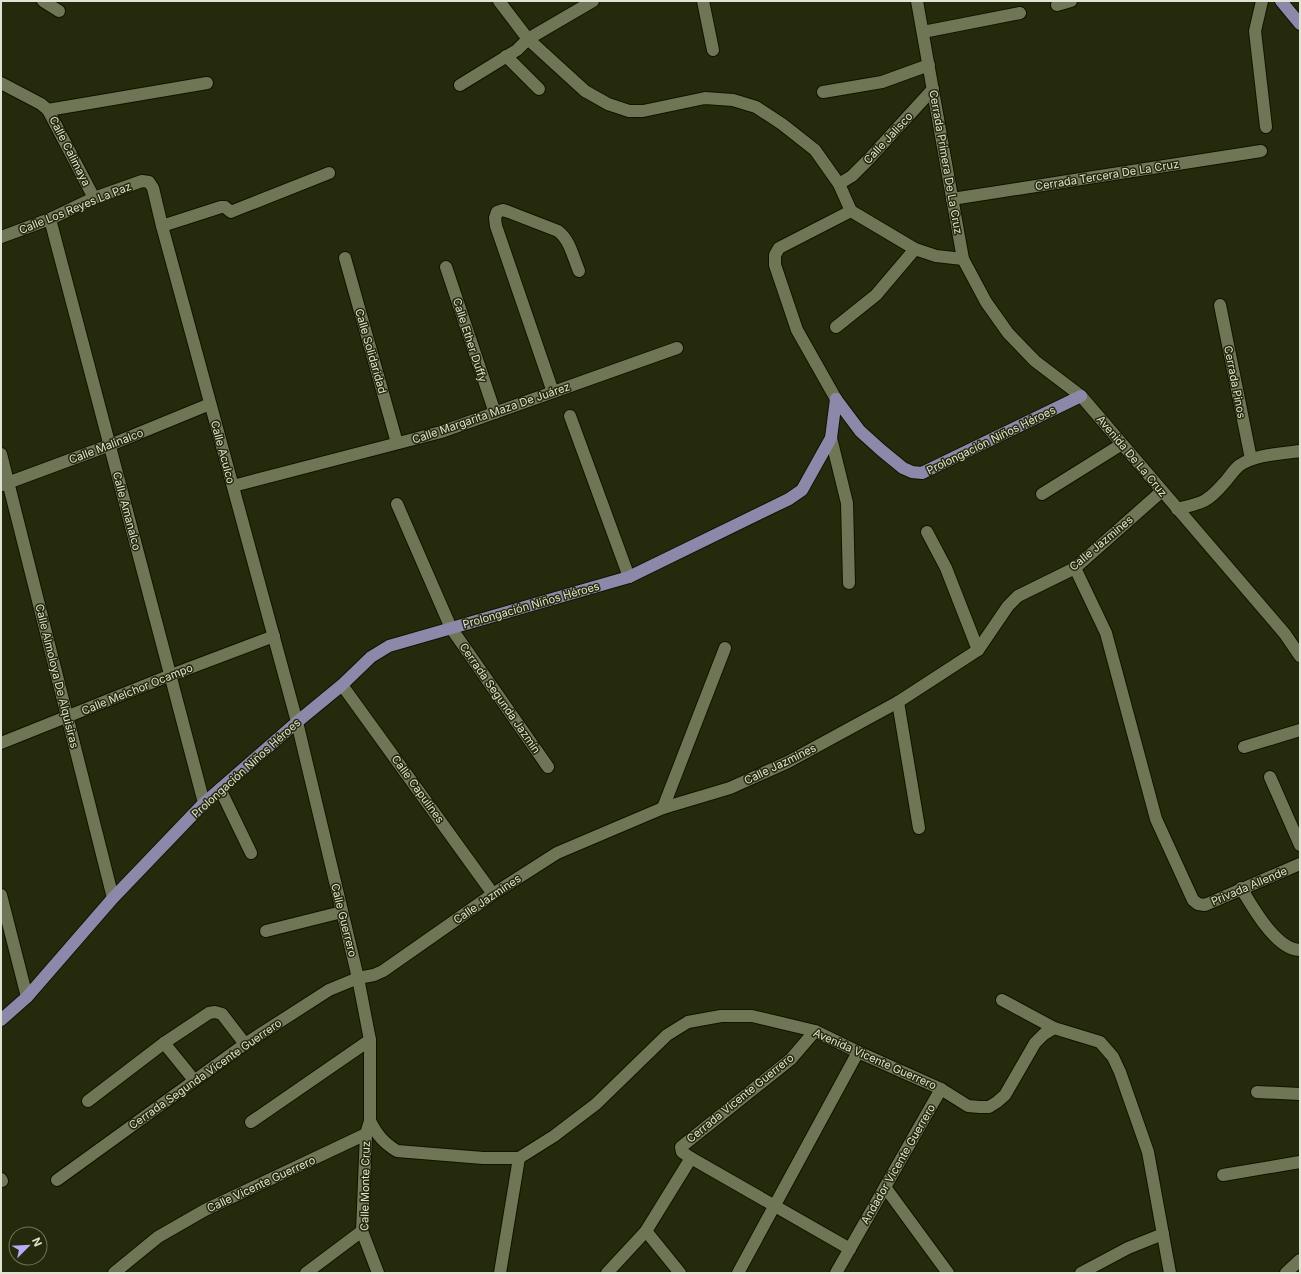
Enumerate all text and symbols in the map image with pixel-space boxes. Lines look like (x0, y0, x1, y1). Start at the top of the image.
street label: Cerrada Primera De La Cruz (926, 89, 966, 235)
street label: Calle Jalisco (861, 109, 916, 167)
street label: Calle Calimaya (46, 114, 94, 188)
street label: Cerrada Tercera De La Cruz (1034, 157, 1180, 193)
street label: Calle Los Reyes La Paz (17, 179, 133, 237)
street label: Calle Ether Duffy (450, 296, 490, 384)
street label: Calle Solidaridad (352, 307, 390, 395)
street label: Cerrada Pinos (1221, 344, 1249, 420)
street label: Calle Margarita Maza De Juárez (410, 379, 572, 447)
street label: Prolongación Niños Héroes (924, 403, 1058, 477)
street label: Avenida De La Cruz (1094, 412, 1170, 500)
street label: Calle Aculco (208, 419, 238, 486)
street label: Calle Malinalco (67, 425, 146, 467)
street label: Calle Amanalco (110, 470, 144, 552)
street label: Calle Jazmines (1066, 512, 1136, 574)
street label: Prolongación Niños Héroes (461, 579, 601, 631)
street label: Calle Almoloya De Alquisiras (32, 602, 82, 750)
street label: Cerrada Segunda Jazmín (457, 640, 543, 756)
street label: Calle Melchor Ocampo (79, 660, 195, 718)
street label: Prolongación Niños Héroes (189, 715, 303, 821)
street label: Calle Jazmines (742, 740, 819, 788)
street label: Calle Capulines (389, 752, 447, 826)
street label: Privada Allende (1209, 864, 1289, 908)
street label: Calle Jazmines (451, 871, 524, 927)
street label: Calle Guerrero (328, 882, 360, 959)
street label: Cerrada Segunda Vicente Guerrero (126, 1016, 284, 1132)
street label: Avenida Vicente Guerrero (811, 1026, 939, 1093)
street label: Cerrada Vicente Guerrero (684, 1050, 797, 1146)
street label: Andador Vicente Guerrero (858, 1101, 938, 1227)
street label: Calle Monte Cruz (357, 1141, 373, 1231)
street label: Calle Vicente Guerrero (205, 1153, 318, 1215)
north arrow (8, 1226, 48, 1266)
text: N (29, 1235, 45, 1249)

